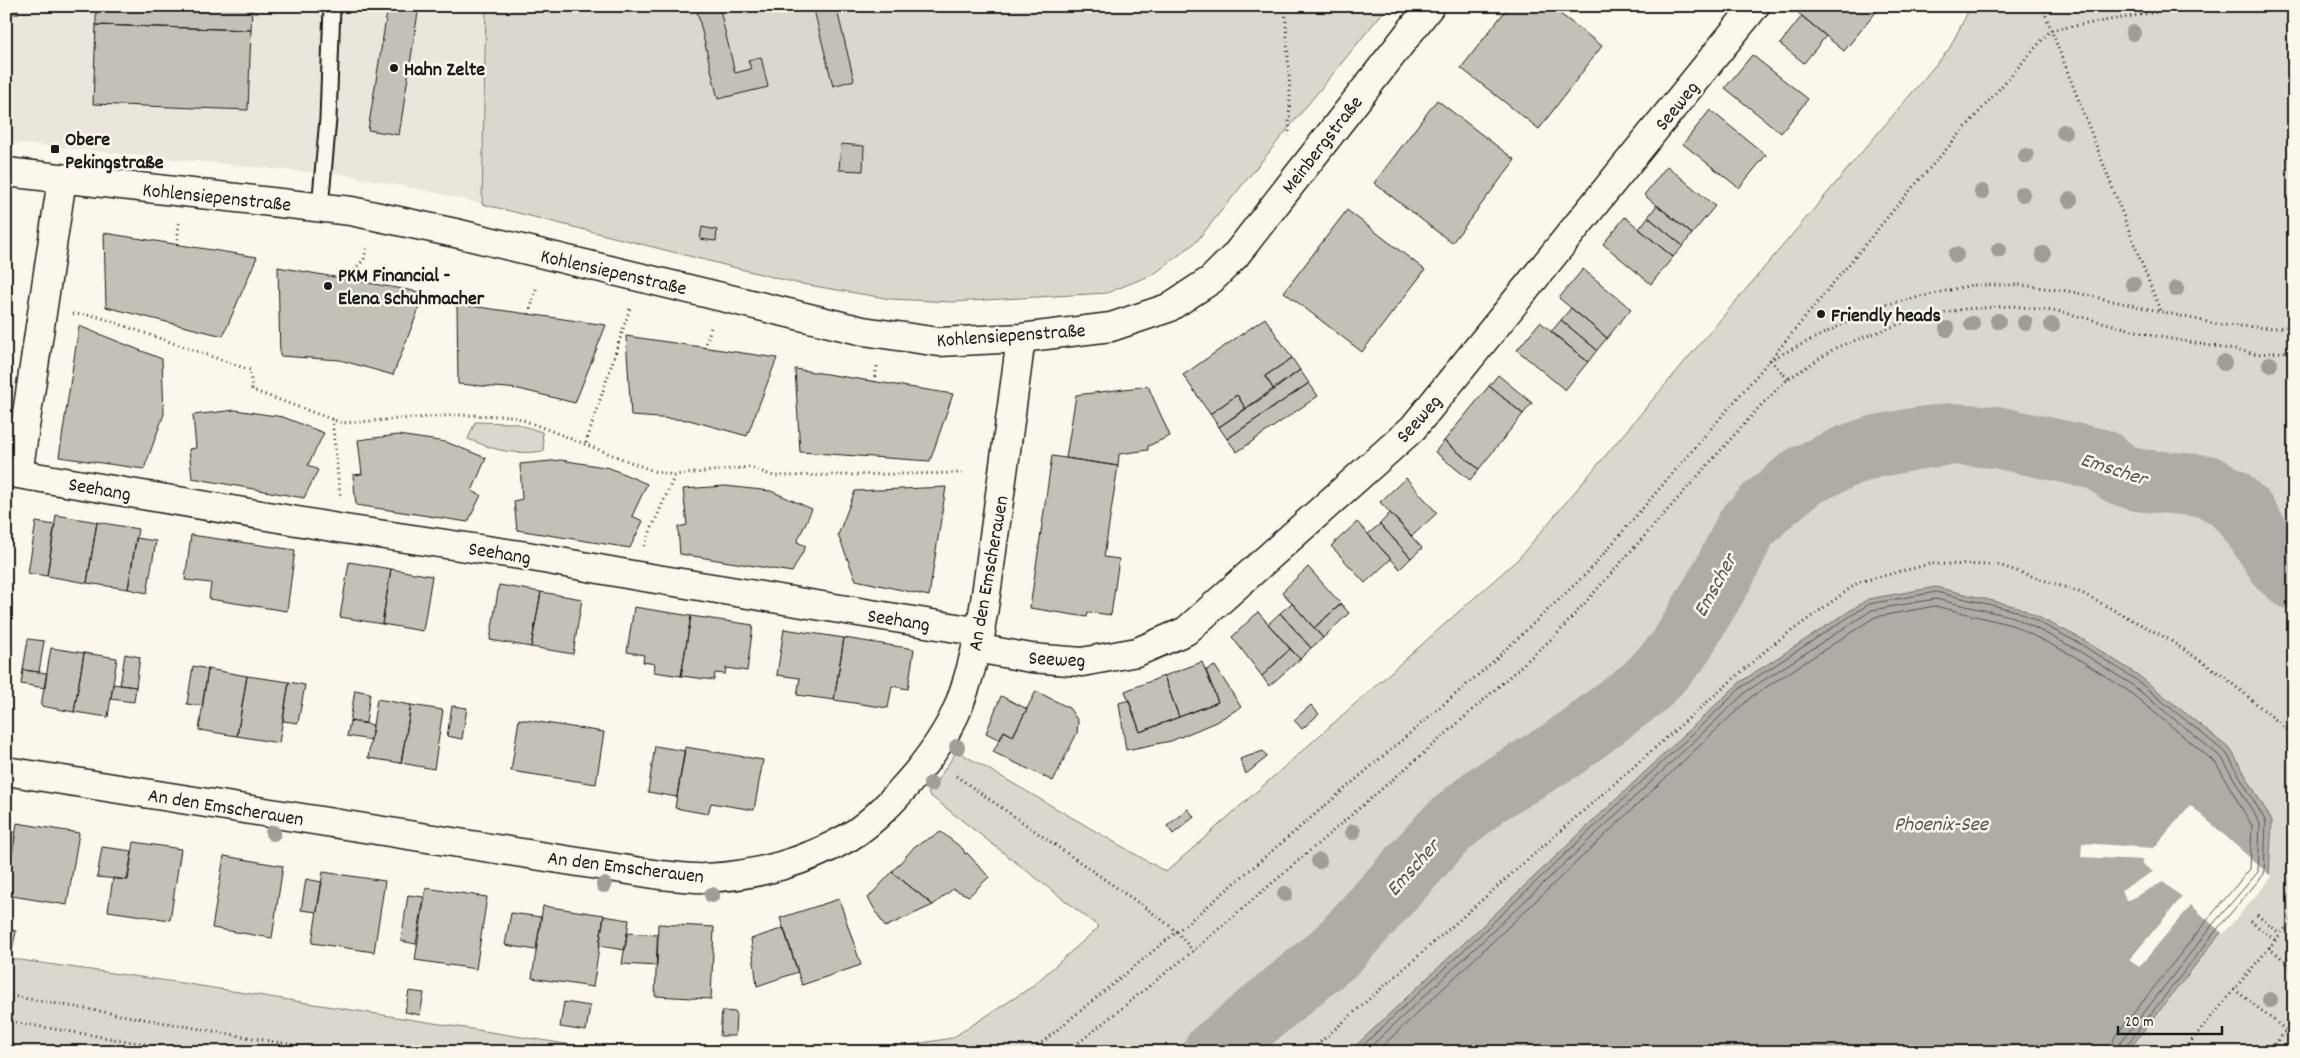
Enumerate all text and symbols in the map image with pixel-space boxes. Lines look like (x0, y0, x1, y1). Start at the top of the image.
place label: Hahn Zelte (404, 57, 485, 85)
marker: Hahn Zelte (388, 62, 400, 74)
street label: Seeweg (1650, 76, 1707, 138)
street label: Meinbergstraße (1276, 91, 1371, 201)
place label: Obere Pekingstraße (65, 127, 164, 178)
marker: Obere Pekingstraße (49, 143, 61, 155)
street label: Kohlensiepenstraße (141, 177, 293, 221)
street label: Kohlensiepenstraße (538, 244, 689, 304)
place label: PKM Financial - Elena Schuhmacher (338, 263, 485, 314)
marker: PKM Financial - Elena Schuhmacher (322, 280, 334, 292)
place label: Friendly heads (1831, 303, 1941, 331)
marker: Friendly heads (1815, 308, 1827, 320)
street label: Kohlensiepenstraße (936, 318, 1087, 356)
street label: Seeweg (1391, 390, 1450, 451)
water label: Emscher (2076, 446, 2152, 496)
street label: Seehang (66, 472, 133, 510)
street label: An den Emscherauen (962, 494, 1017, 653)
street label: Seehang (466, 536, 533, 574)
water label: Emscher (1687, 548, 1747, 623)
street label: Seehang (865, 603, 932, 641)
street label: Seeweg (1028, 646, 1086, 676)
street label: An den Emscherauen (146, 783, 305, 835)
water label: Phoenix-See (1894, 811, 1990, 841)
water label: Emscher (1380, 832, 1450, 904)
street label: An den Emscherauen (546, 845, 705, 892)
scale bar (2118, 1003, 2221, 1035)
text: 20 m (2125, 1012, 2153, 1034)

